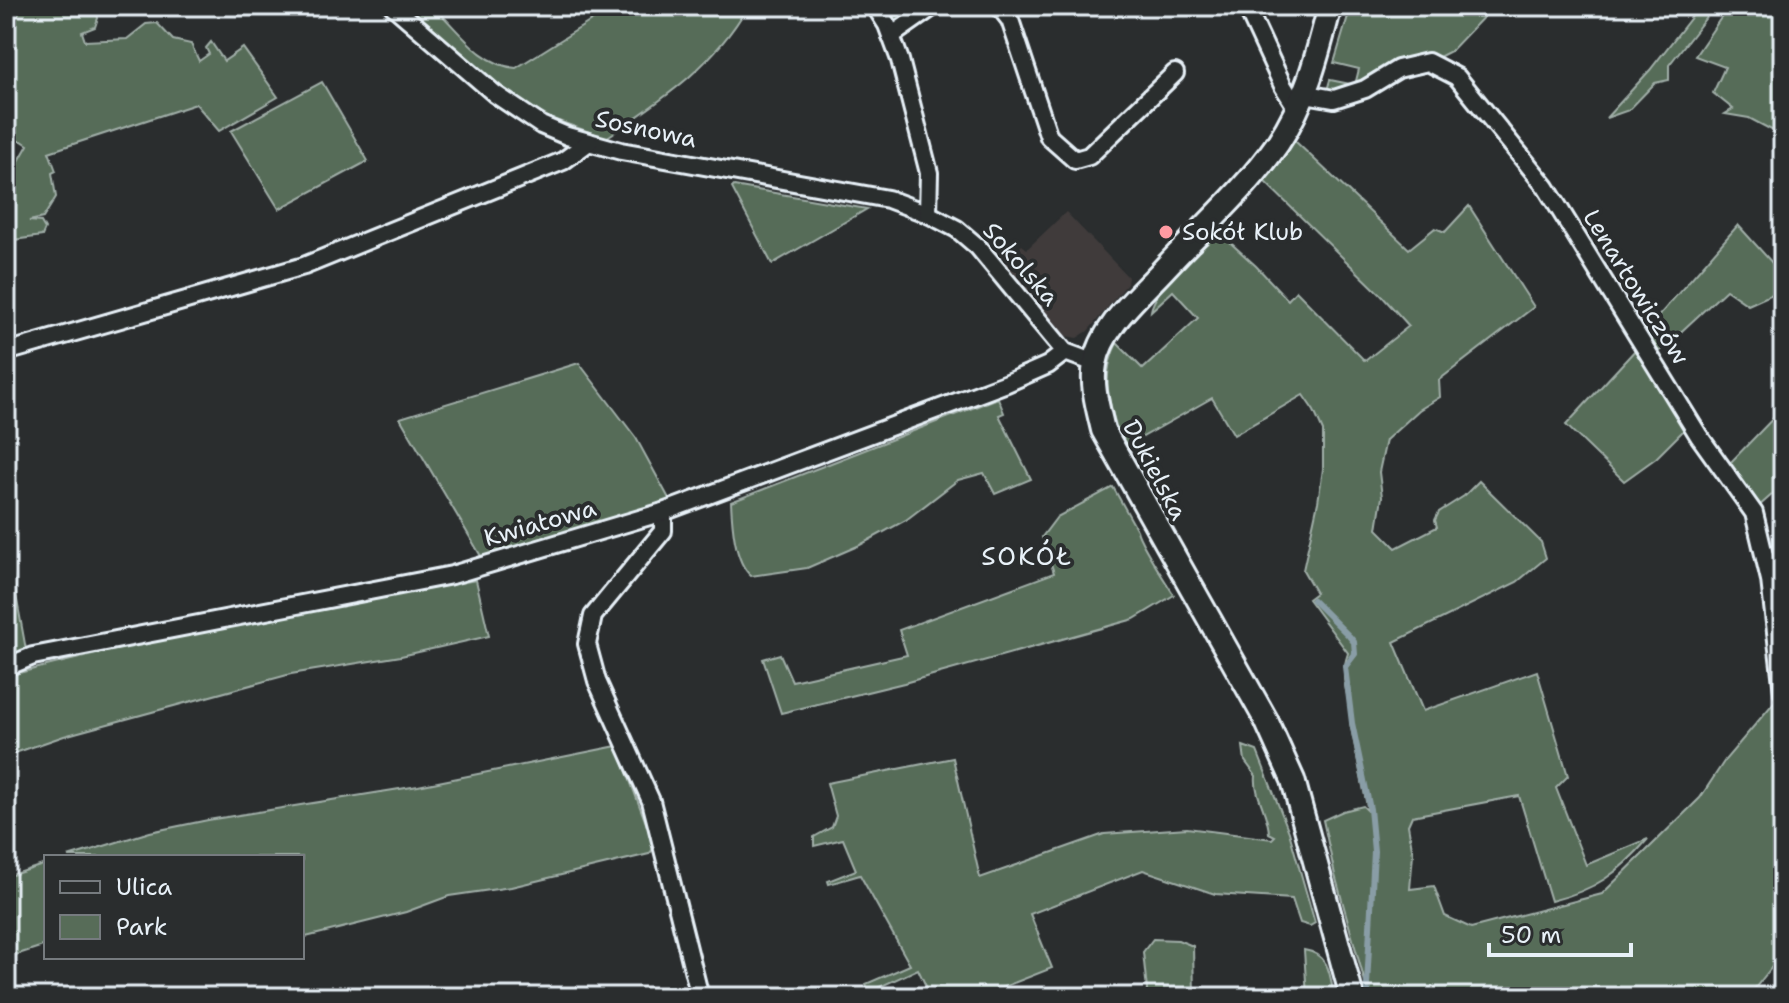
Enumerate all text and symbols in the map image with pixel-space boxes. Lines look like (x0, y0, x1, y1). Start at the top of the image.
street label: Sosnowa (592, 103, 700, 155)
street label: Lenartowiczów (1575, 203, 1697, 371)
street label: Sokolska (976, 215, 1066, 313)
place label: Sokół Klub (1182, 216, 1303, 248)
marker: Sokół Klub (1157, 223, 1175, 241)
street label: Dukielska (1115, 414, 1195, 526)
street label: Kwiatowa (480, 492, 600, 554)
district label: SOKÓŁ (981, 538, 1073, 573)
legend (44, 855, 304, 959)
text: Ulica (116, 871, 172, 903)
scale bar (1489, 907, 1631, 957)
text: Park (116, 911, 168, 943)
text: 50 m (1501, 919, 1561, 951)

